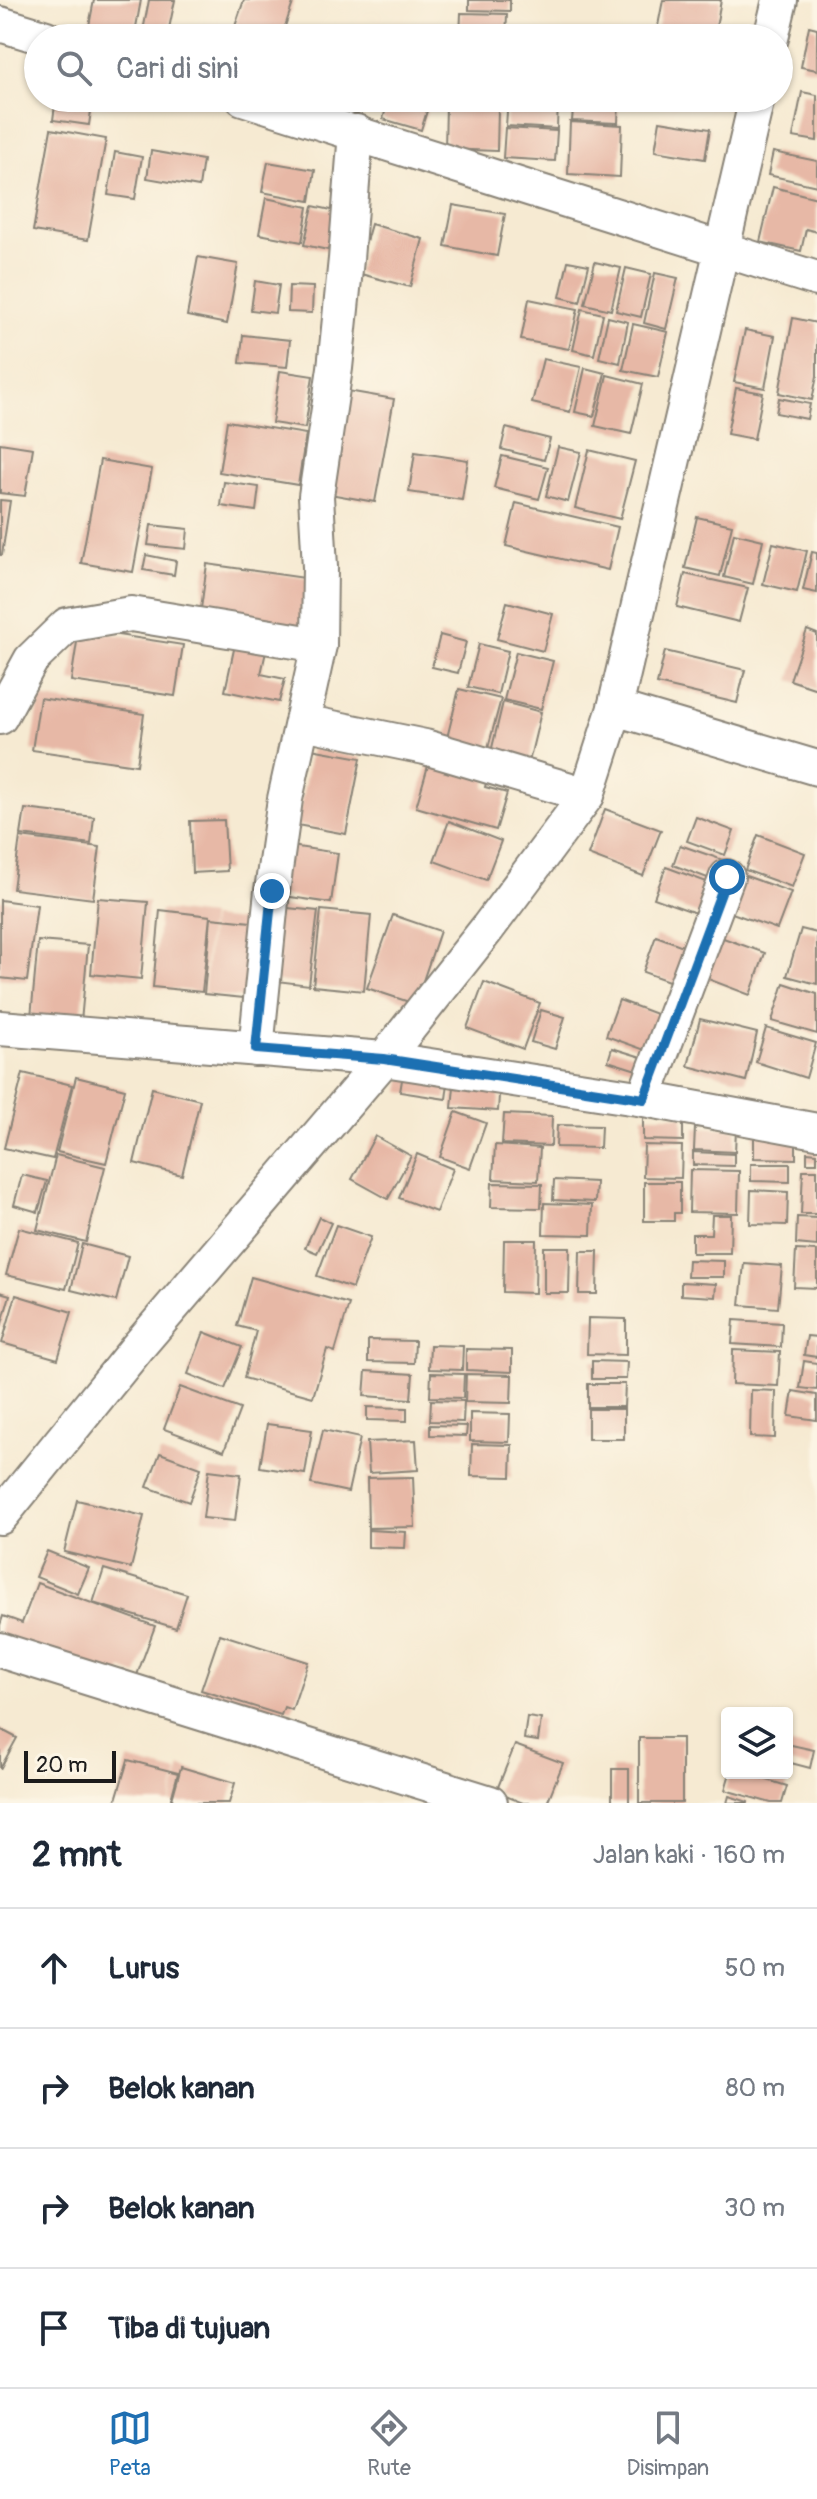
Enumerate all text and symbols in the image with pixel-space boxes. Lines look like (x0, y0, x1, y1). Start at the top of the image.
search box (24, 24, 793, 112)
icon: search (52, 46, 96, 90)
text: Cari di sini (116, 50, 238, 87)
route start (709, 859, 745, 895)
route end (254, 873, 290, 909)
map controls (721, 1707, 793, 1779)
button: layers (721, 1707, 793, 1779)
scale bar (24, 1747, 116, 1783)
text: 20 m (36, 1751, 88, 1779)
text: 2 mnt (32, 1834, 121, 1877)
text: Jalan kaki · 160 m (593, 1839, 785, 1871)
icon: ahead (32, 1946, 76, 1990)
text: Lurus (108, 1950, 179, 1987)
text: 50 m (724, 1952, 785, 1984)
icon: right (32, 2066, 76, 2110)
text: Belok kanan (108, 2070, 255, 2107)
text: 80 m (725, 2072, 785, 2104)
icon: right (32, 2186, 76, 2230)
text: Belok kanan (108, 2190, 255, 2227)
text: 30 m (724, 2192, 785, 2224)
icon: arrive (32, 2306, 76, 2350)
text: Tiba di tujuan (108, 2310, 270, 2347)
tab: Peta (108, 2406, 152, 2482)
tab: Rute (367, 2406, 411, 2482)
tab: Disimpan (626, 2406, 709, 2482)

